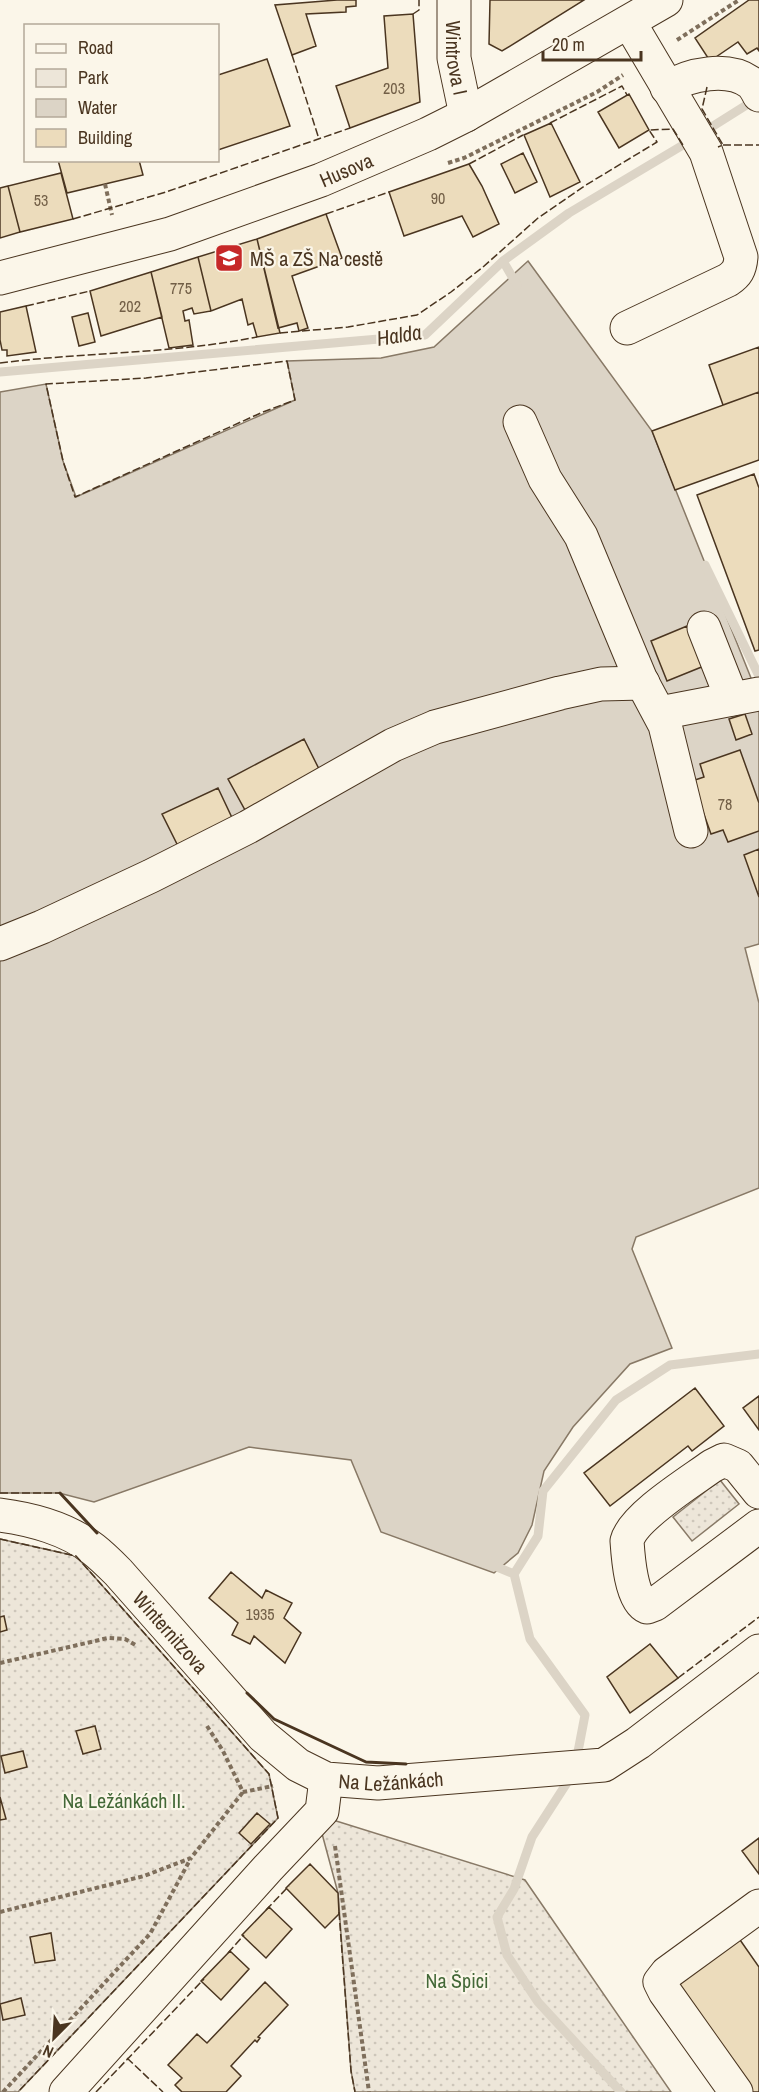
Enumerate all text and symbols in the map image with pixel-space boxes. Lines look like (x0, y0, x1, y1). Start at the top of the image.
street label: Wintrova I (441, 21, 475, 97)
legend (24, 24, 219, 162)
scale bar (543, 24, 640, 62)
text: 20 m (552, 32, 585, 57)
text: Road (78, 35, 113, 60)
text: Park (78, 65, 109, 90)
house number: 203 (383, 77, 405, 99)
text: Water (78, 95, 117, 120)
text: Building (78, 125, 133, 150)
street label: Husova (315, 146, 377, 193)
house number: 90 (431, 187, 445, 209)
house number: 53 (34, 189, 48, 211)
school or university icon: MŠ a ZŠ Na cestě (213, 242, 245, 274)
place label: MŠ a ZŠ Na cestě (250, 245, 383, 272)
house number: 775 (170, 277, 192, 299)
house number: 202 (119, 295, 141, 317)
water label: Halda (375, 317, 423, 353)
house number: 78 (718, 793, 732, 815)
street label: Winternitzova (127, 1585, 215, 1679)
house number: 1935 (245, 1603, 275, 1625)
street label: Na Ležánkách (338, 1764, 444, 1797)
park label: Na Ležánkách II. (62, 1787, 186, 1814)
park label: Na Špici (426, 1967, 488, 1994)
north arrow (24, 2008, 84, 2068)
text: N (39, 2040, 57, 2064)

